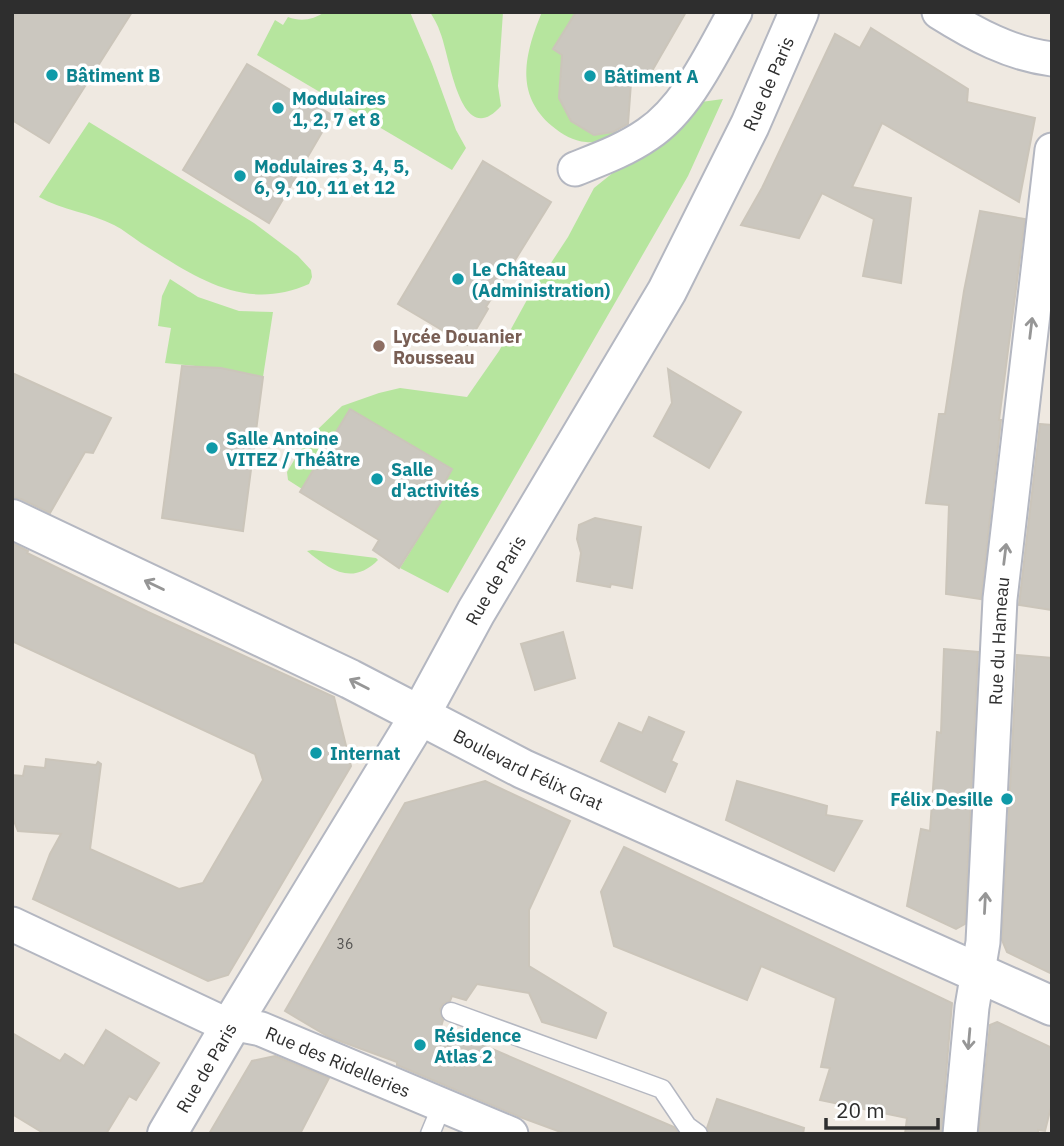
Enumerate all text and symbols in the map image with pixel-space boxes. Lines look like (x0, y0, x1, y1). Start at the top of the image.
street label: Rue de Paris (737, 33, 799, 134)
place label: Bâtiment B (66, 64, 160, 87)
place label: Bâtiment A (604, 65, 699, 88)
marker: Bâtiment B (44, 67, 60, 83)
marker: Bâtiment A (582, 68, 598, 84)
place label: Modulaires 1, 2, 7 et 8 (292, 87, 386, 131)
marker: Modulaires 1, 2, 7 et 8 (270, 100, 286, 116)
place label: Modulaires 3, 4, 5, 6, 9, 10, 11 et 12 (254, 155, 410, 199)
marker: Modulaires 3, 4, 5, 6, 9, 10, 11 et 12 (232, 168, 248, 184)
place label: Le Château (Administration) (472, 258, 610, 302)
marker: Le Château (Administration) (450, 271, 466, 287)
one-way arrow (1025, 317, 1038, 340)
place label: Lycée Douanier Rousseau (393, 325, 522, 369)
marker: Lycée Douanier Rousseau (371, 338, 387, 354)
place label: Salle Antoine VITEZ / Théâtre (226, 427, 360, 471)
marker: Salle Antoine VITEZ / Théâtre (204, 440, 220, 456)
place label: Salle d'activités (391, 458, 479, 502)
marker: Salle d'activités (369, 471, 385, 487)
street label: Rue de Paris (460, 531, 531, 629)
one-way arrow (998, 543, 1011, 566)
street label: Rue du Hameau (983, 575, 1014, 706)
one-way arrow (144, 578, 165, 591)
one-way arrow (349, 676, 370, 690)
street label: Boulevard Félix Grat (450, 723, 607, 815)
place label: Internat (330, 742, 401, 765)
marker: Internat (308, 745, 324, 761)
place label: Félix Desille (890, 788, 993, 811)
marker: Félix Desille (999, 791, 1015, 807)
one-way arrow (978, 892, 991, 915)
house number: 36 (337, 935, 353, 953)
street label: Rue de Paris (171, 1018, 241, 1117)
street label: Rue des Ridelleries (262, 1021, 414, 1102)
place label: Résidence Atlas 2 (434, 1024, 521, 1068)
one-way arrow (962, 1027, 975, 1049)
marker: Résidence Atlas 2 (412, 1037, 428, 1053)
scale bar (826, 1086, 938, 1130)
text: 20 m (836, 1096, 885, 1124)

